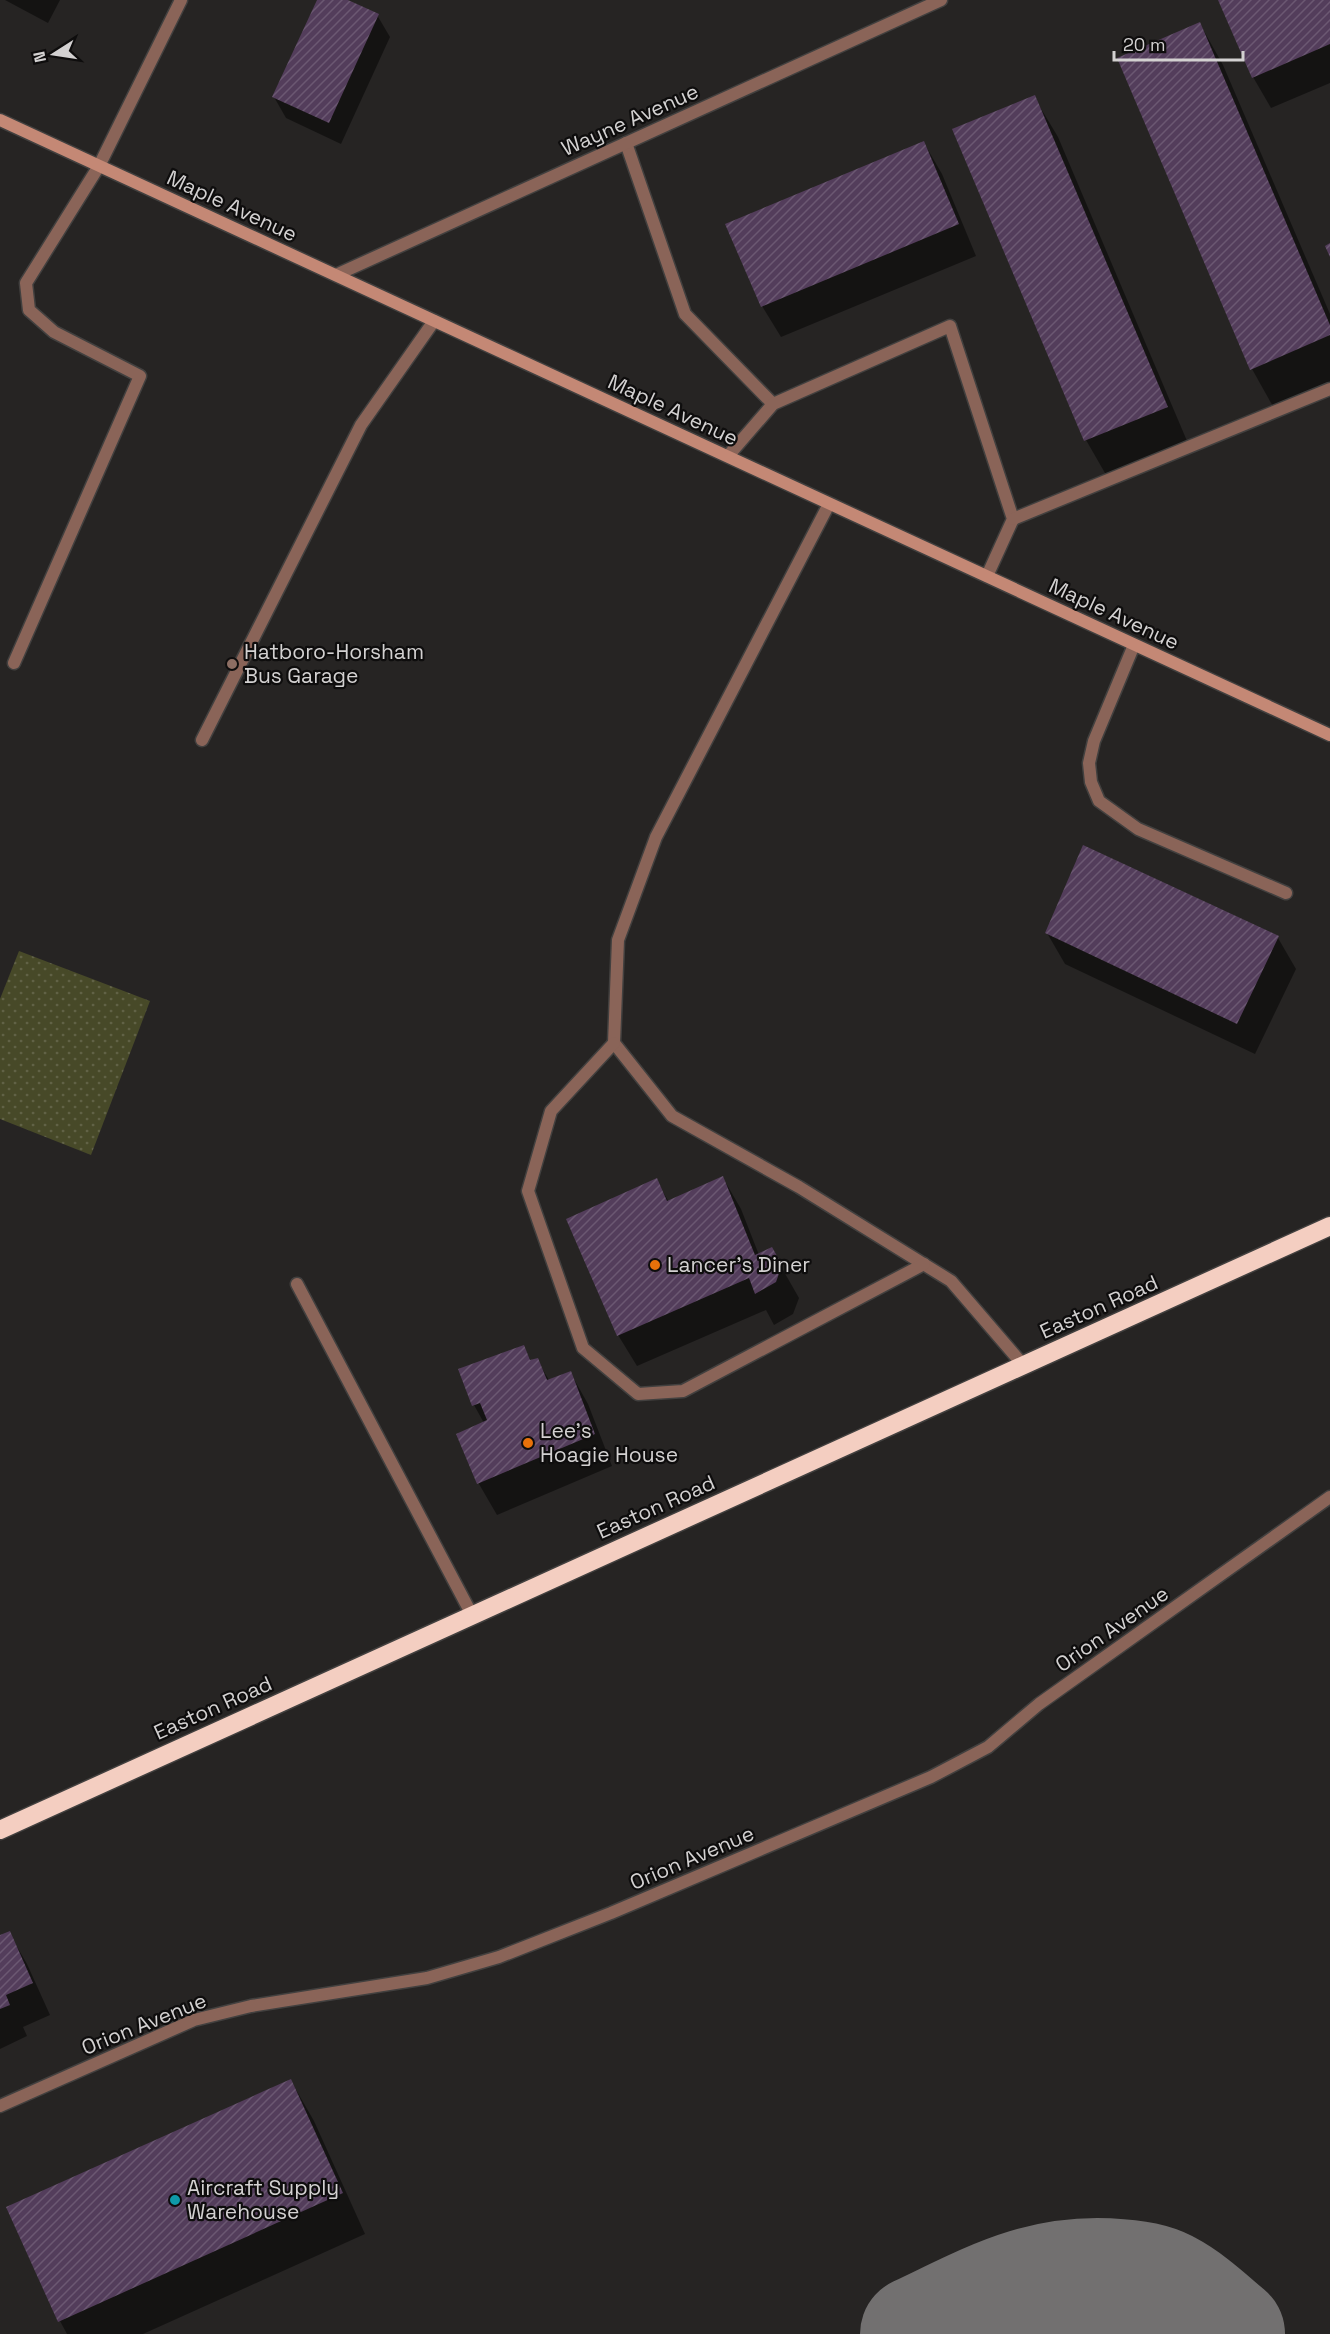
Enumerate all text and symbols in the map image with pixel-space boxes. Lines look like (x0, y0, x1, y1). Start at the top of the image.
north arrow (24, 24, 84, 84)
scale bar (1114, 24, 1243, 62)
text: 20 m (1123, 33, 1166, 56)
text: N (28, 50, 51, 64)
street label: Wayne Avenue (557, 77, 703, 162)
street label: Maple Avenue (163, 164, 302, 247)
street label: Maple Avenue (604, 368, 743, 451)
street label: Maple Avenue (1045, 572, 1184, 655)
place label: Hatboro-Horsham Bus Garage (244, 638, 424, 689)
marker: Hatboro-Horsham Bus Garage (225, 657, 239, 671)
place label: Lancer's Diner (667, 1251, 810, 1278)
marker: Lancer's Diner (648, 1258, 662, 1272)
street label: Easton Road (1035, 1268, 1162, 1345)
place label: Lee's Hoagie House (540, 1417, 678, 1468)
marker: Lee's Hoagie House (521, 1436, 535, 1450)
street label: Easton Road (592, 1468, 719, 1545)
street label: Orion Avenue (1050, 1580, 1174, 1678)
street label: Easton Road (149, 1669, 276, 1746)
street label: Orion Avenue (626, 1819, 758, 1896)
street label: Orion Avenue (77, 1986, 210, 2061)
place label: Aircraft Supply Warehouse (187, 2174, 339, 2225)
marker: Aircraft Supply Warehouse (168, 2193, 182, 2207)

